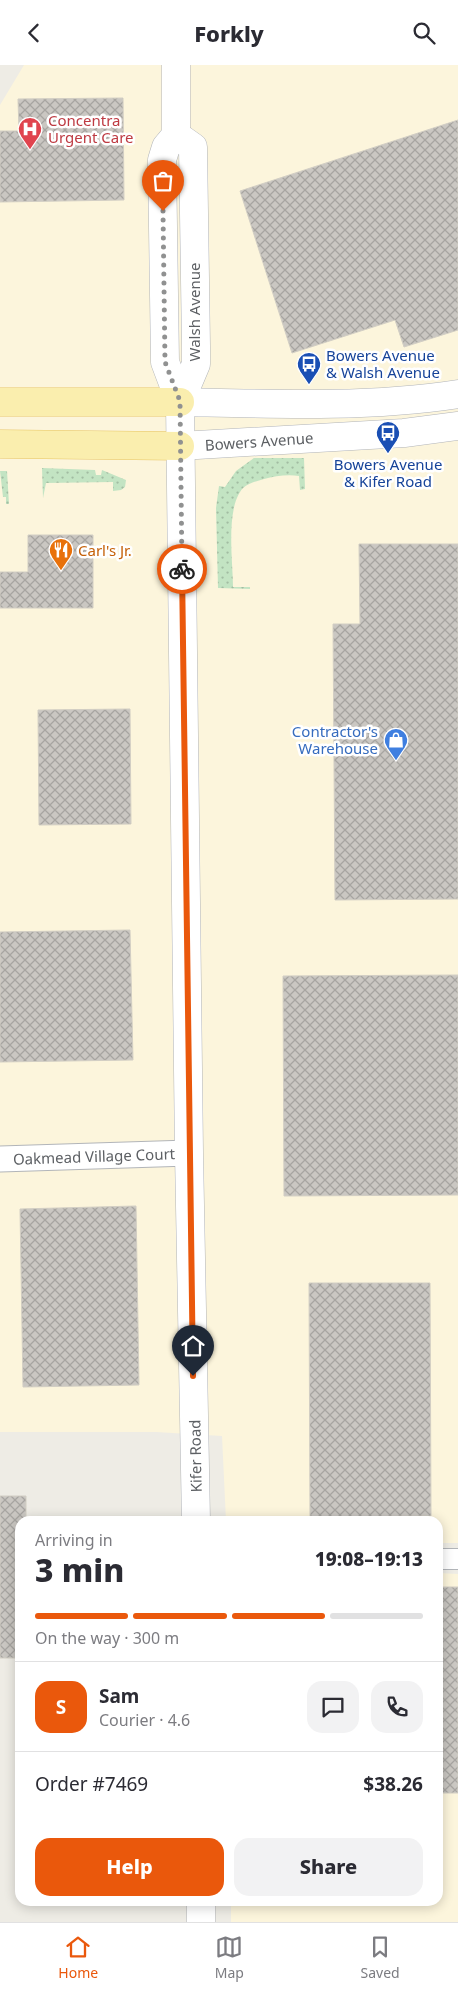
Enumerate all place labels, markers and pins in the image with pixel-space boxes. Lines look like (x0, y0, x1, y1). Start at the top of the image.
place label: Concentra Urgent Care (48, 110, 134, 147)
hospital icon: Concentra Urgent Care (17, 116, 43, 150)
pin (142, 160, 184, 211)
place label: Bowers Avenue & Walsh Avenue (326, 345, 440, 382)
bus stop icon: Bowers Avenue & Walsh Avenue (296, 351, 322, 385)
bus stop icon: Bowers Avenue & Kifer Road (375, 420, 401, 454)
place label: Bowers Avenue & Kifer Road (334, 454, 442, 491)
restaurant icon: Carl's Jr. (48, 537, 74, 571)
place label: Carl's Jr. (78, 540, 132, 560)
place label: Contractor's Warehouse (292, 721, 378, 758)
shop icon: Contractor's Warehouse (383, 727, 409, 761)
pin (172, 1325, 214, 1376)

